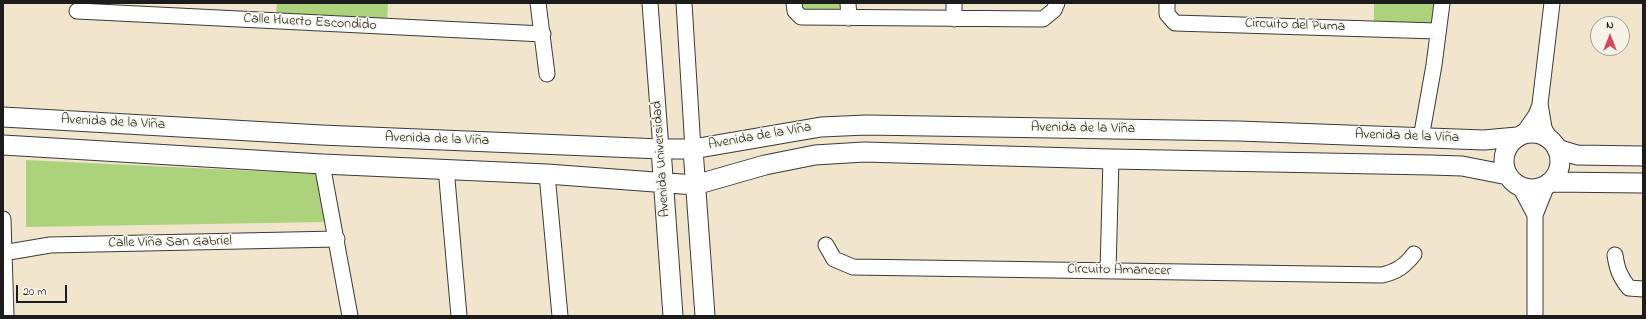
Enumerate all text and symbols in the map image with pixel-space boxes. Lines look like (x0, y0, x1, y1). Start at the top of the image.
street label: Calle Huerto Escondido (243, 11, 377, 35)
street label: Circuito del Puma (1245, 16, 1345, 36)
north arrow (1590, 16, 1630, 56)
text: N (1606, 17, 1614, 33)
street label: Avenida Universidad (650, 100, 674, 218)
street label: Avenida de la Viña (60, 112, 166, 134)
street label: Avenida de la Viña (707, 120, 813, 154)
street label: Avenida de la Viña (1031, 120, 1135, 138)
street label: Avenida de la Viña (1355, 127, 1459, 147)
street label: Avenida de la Viña (385, 130, 489, 150)
street label: Calle Viña San Gabriel (108, 234, 232, 252)
street label: Circuito Amanecer (1067, 262, 1171, 280)
scale bar (18, 277, 69, 303)
text: 20 m (23, 283, 46, 301)

